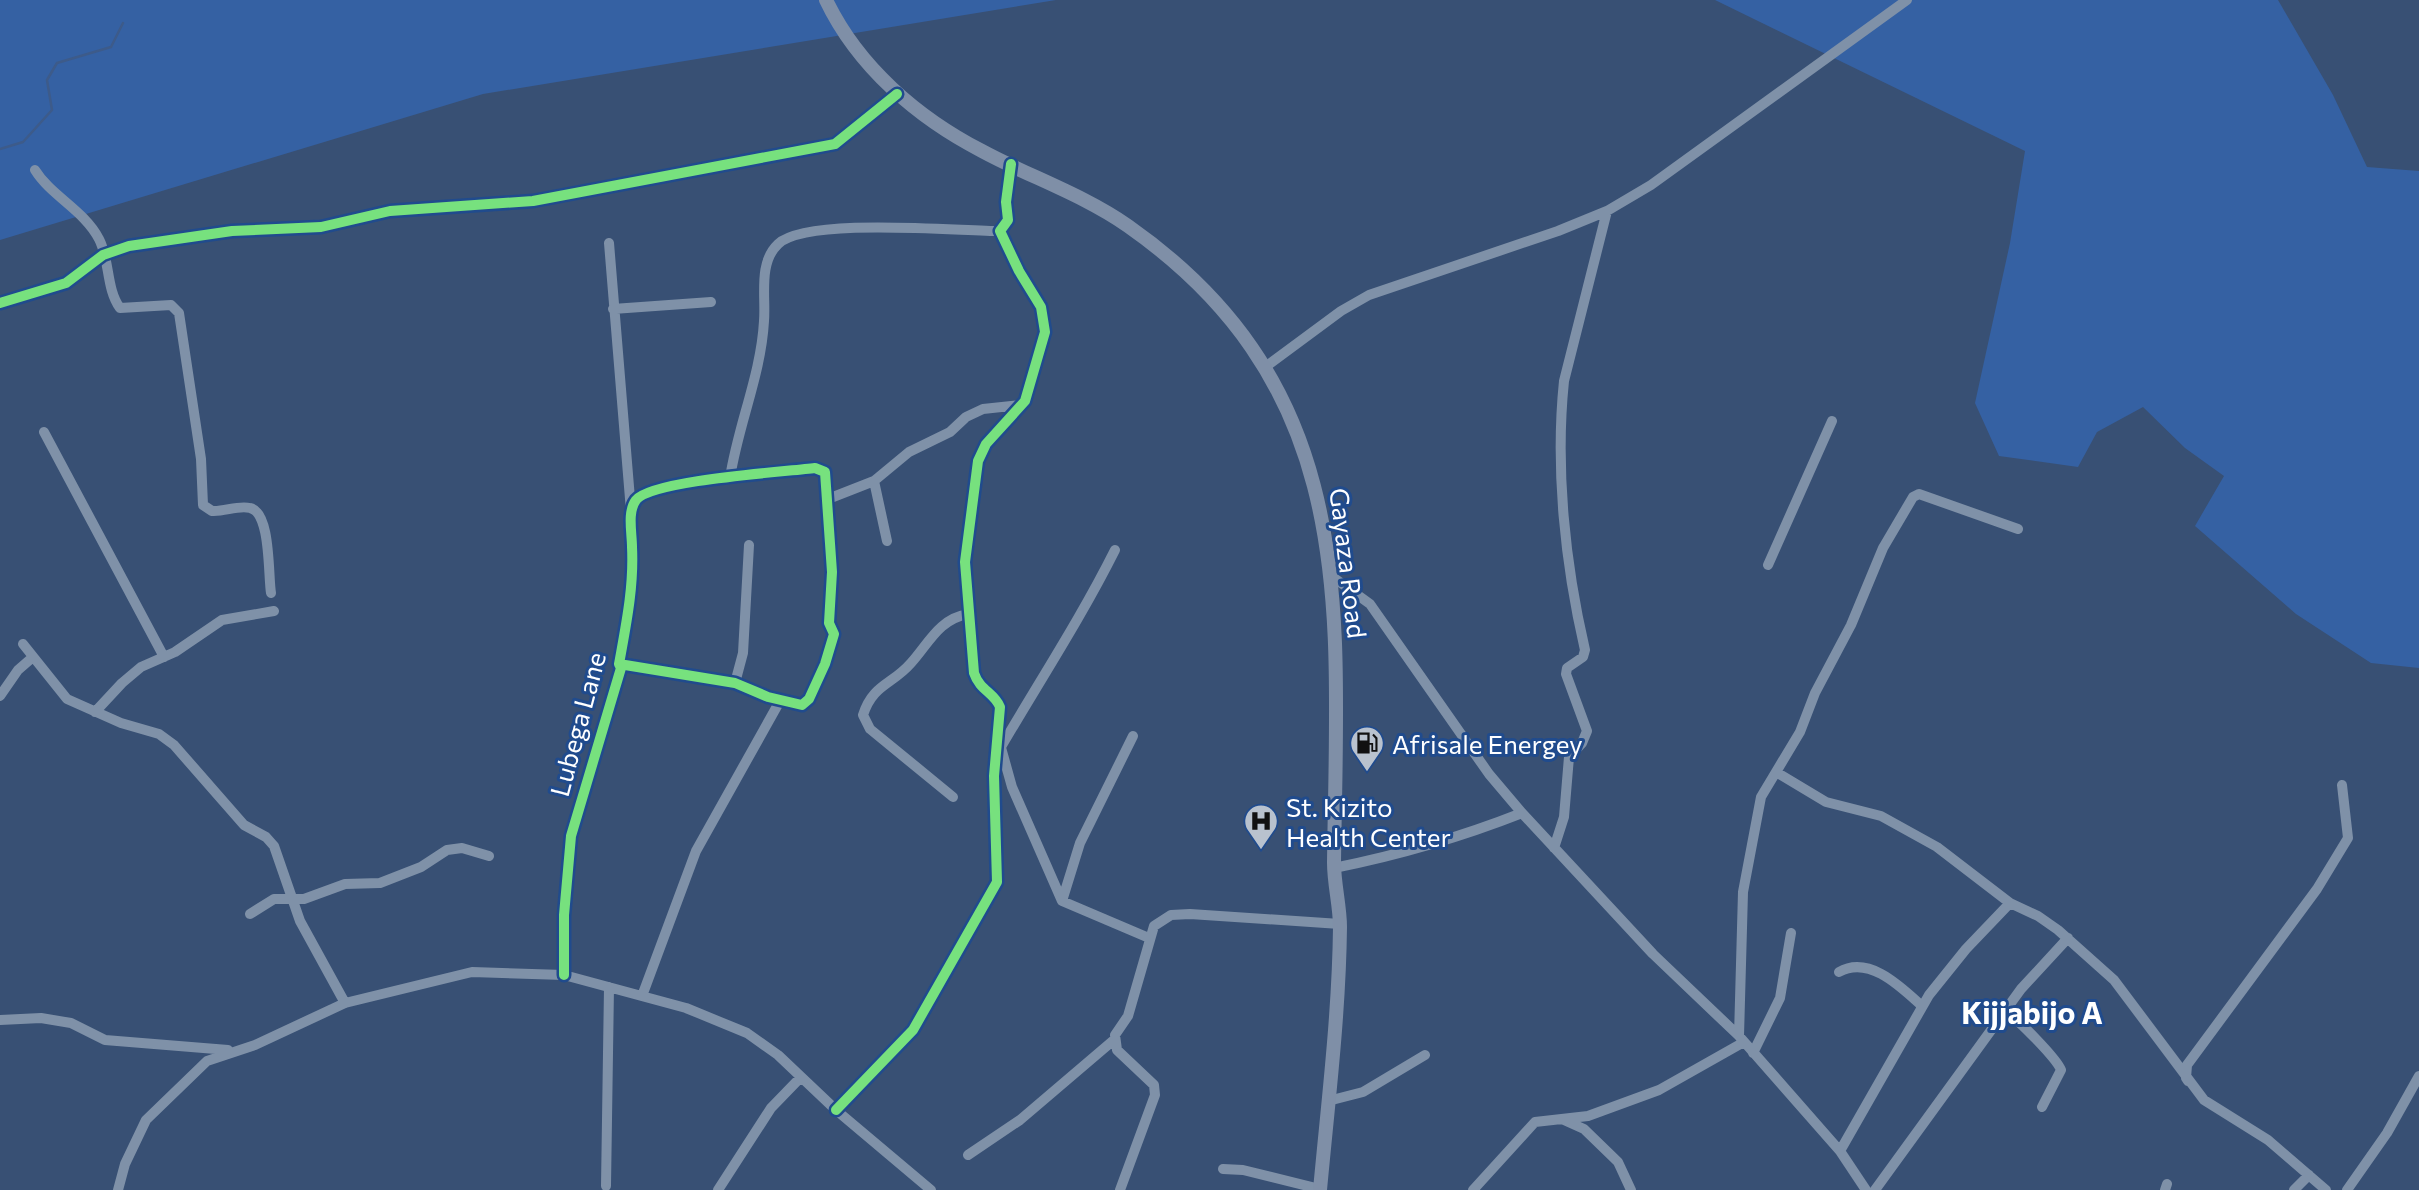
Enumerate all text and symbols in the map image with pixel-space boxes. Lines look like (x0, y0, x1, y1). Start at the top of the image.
street label: Gayaza Road (1324, 486, 1374, 640)
street label: Lubega Lane (543, 648, 611, 800)
fuel station icon: Afrisale Energey (1348, 724, 1386, 773)
place label: Afrisale Energey (1392, 728, 1583, 759)
place label: St. Kizito Health Center (1286, 791, 1451, 852)
hospital icon: St. Kizito Health Center (1242, 802, 1280, 851)
district label: Kijjabijo A (1961, 993, 2103, 1030)

